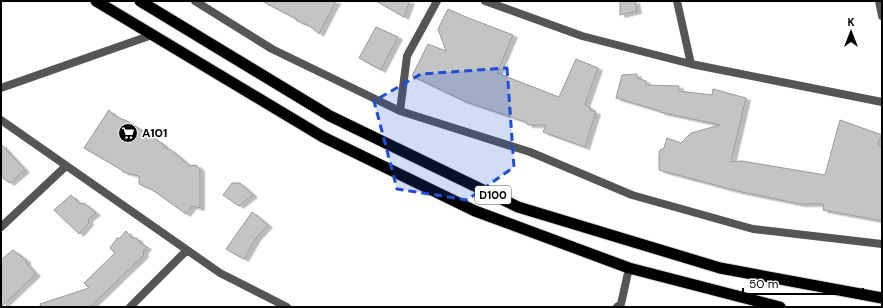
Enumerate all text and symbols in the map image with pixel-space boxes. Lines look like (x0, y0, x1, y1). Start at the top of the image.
north arrow (831, 12, 871, 52)
text: K (847, 15, 855, 29)
supermarket icon: A101 (117, 122, 139, 144)
place label: A101 (142, 125, 167, 141)
road number: D100 (475, 186, 511, 204)
scale bar (743, 270, 863, 296)
text: 50 m (749, 276, 778, 292)

